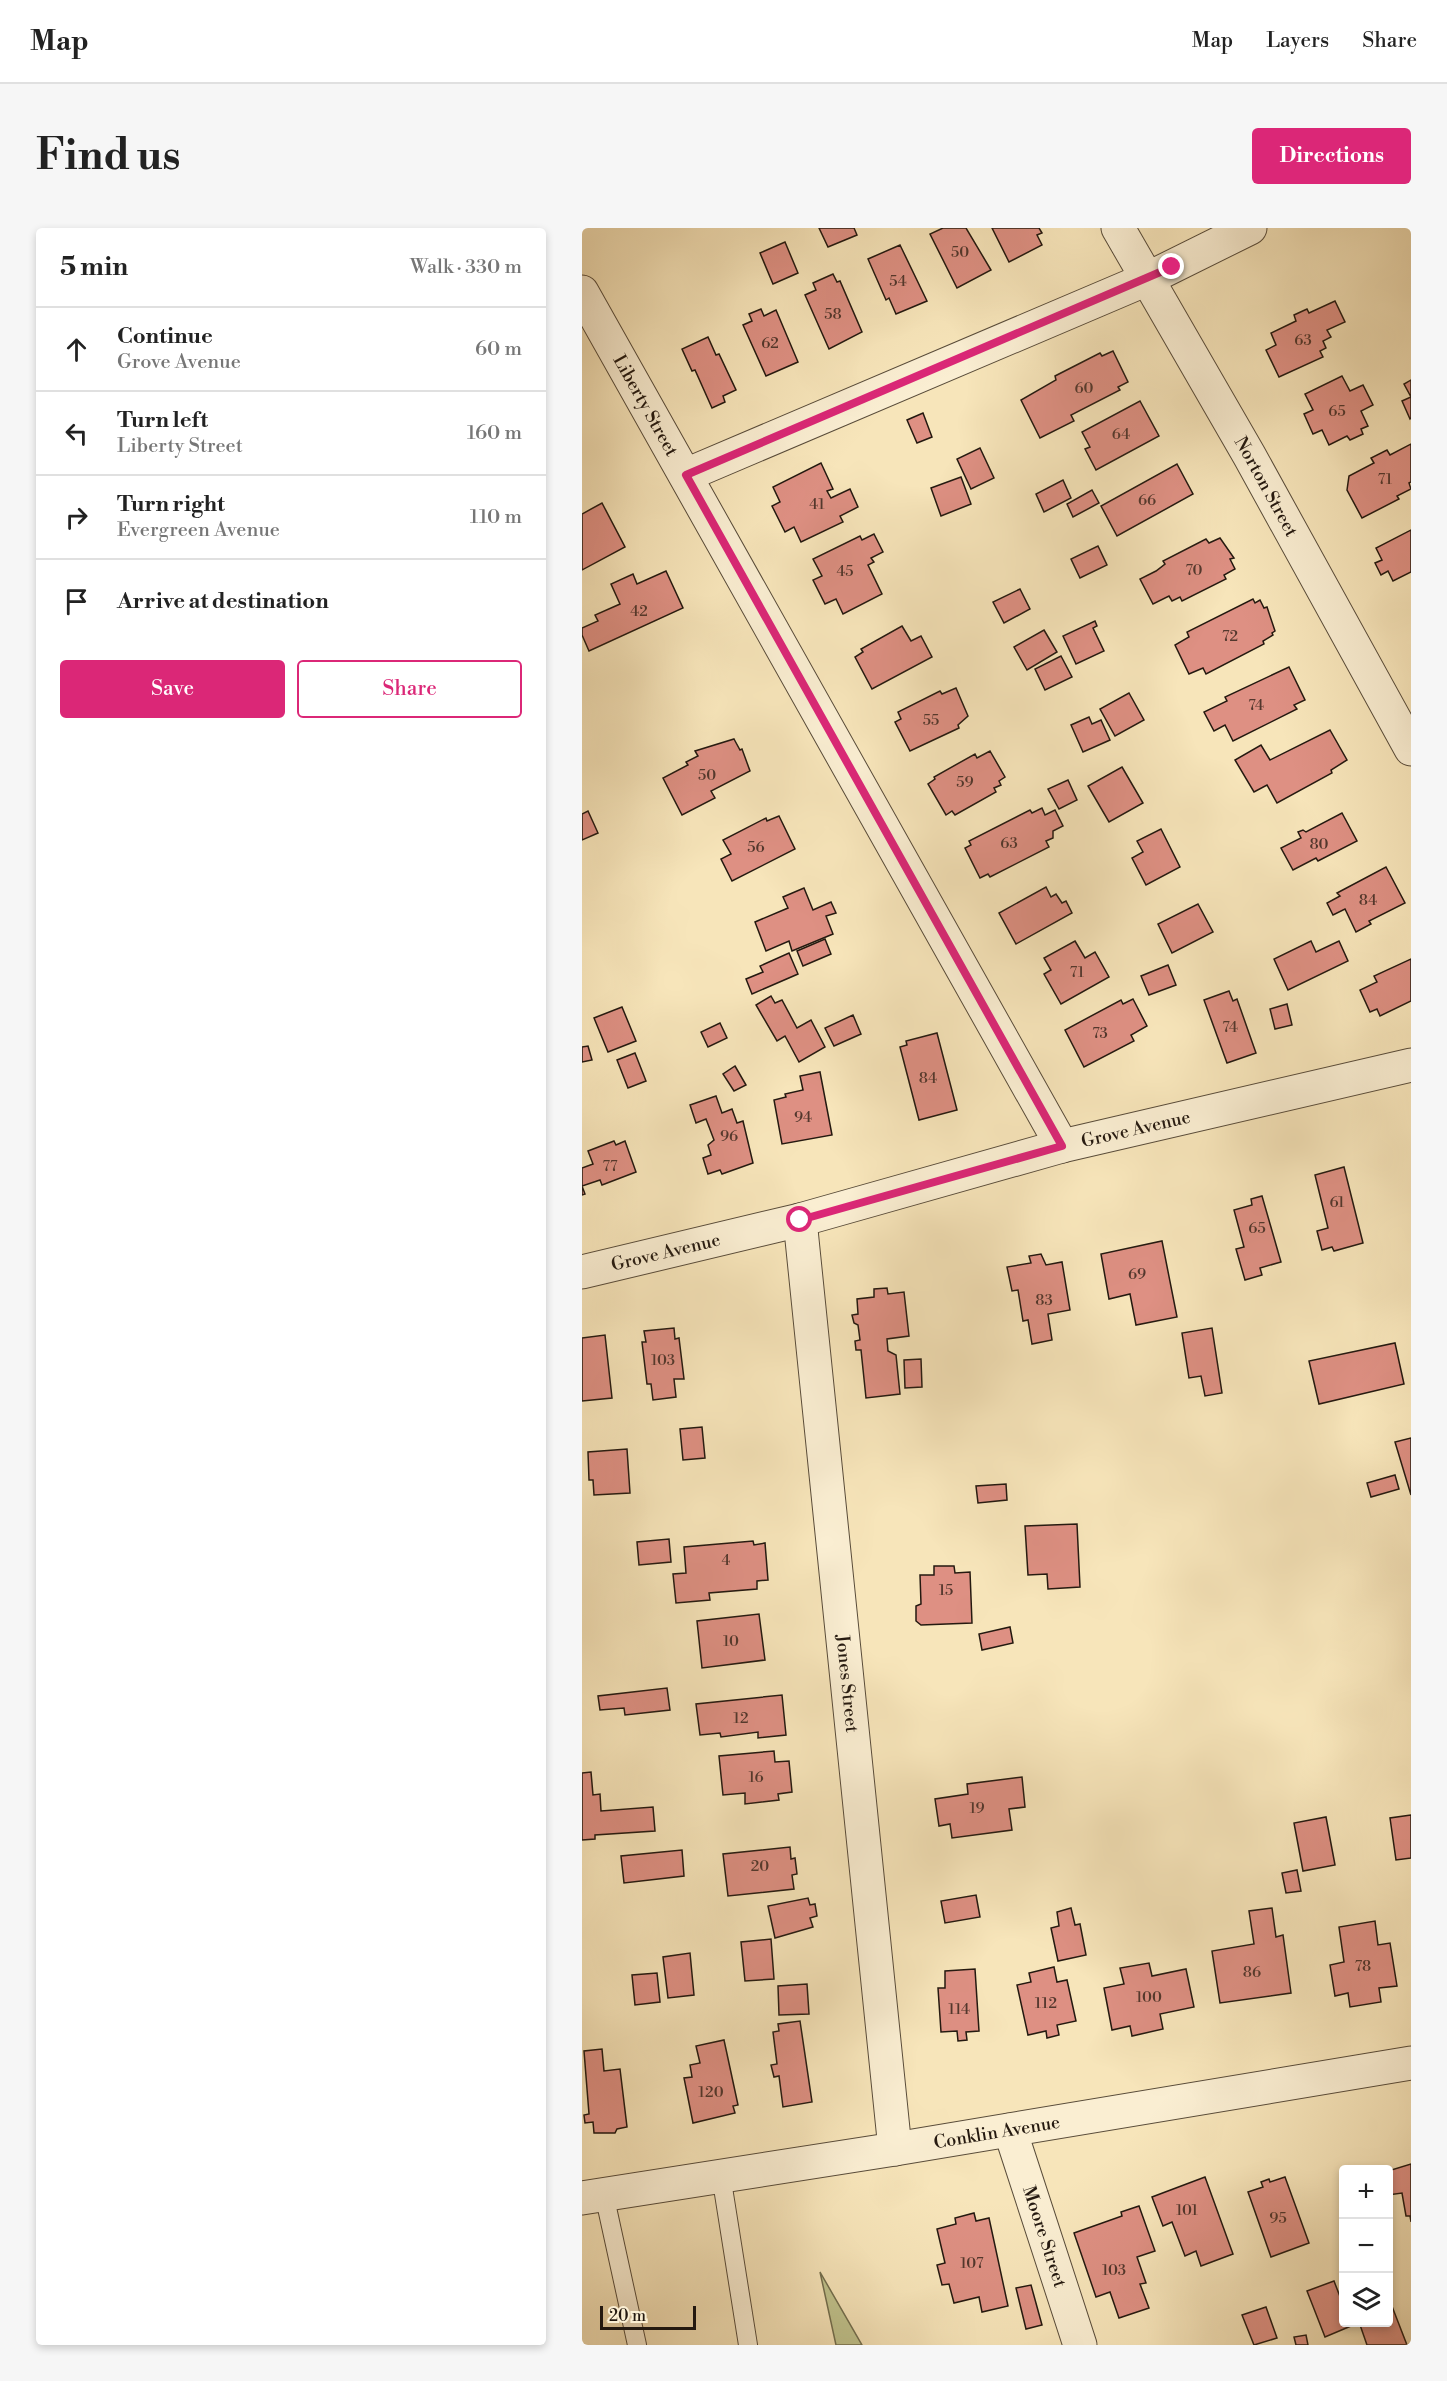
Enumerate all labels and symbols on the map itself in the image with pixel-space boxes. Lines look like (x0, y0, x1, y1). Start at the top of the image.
house number: 50 (951, 243, 969, 262)
route end (1158, 253, 1184, 279)
house number: 54 (889, 272, 907, 291)
house number: 58 (824, 305, 842, 324)
house number: 63 (1294, 331, 1312, 350)
house number: 62 (761, 334, 779, 353)
street label: Liberty Street (607, 351, 683, 461)
house number: 60 (1074, 379, 1094, 398)
house number: 65 (1328, 402, 1346, 421)
house number: 64 (1112, 425, 1130, 444)
street label: Norton Street (1229, 432, 1303, 542)
house number: 71 (1378, 470, 1393, 489)
house number: 66 (1138, 491, 1156, 510)
house number: 41 (809, 495, 825, 514)
house number: 70 (1185, 561, 1203, 580)
house number: 45 (836, 562, 854, 581)
house number: 42 (630, 602, 648, 621)
house number: 72 (1222, 627, 1238, 646)
house number: 74 (1248, 696, 1264, 715)
house number: 55 (923, 711, 939, 730)
house number: 50 (698, 766, 716, 785)
house number: 59 (956, 773, 974, 792)
house number: 63 (1000, 834, 1018, 853)
house number: 80 (1309, 835, 1329, 854)
house number: 56 (747, 838, 765, 857)
house number: 84 (1359, 891, 1377, 910)
house number: 71 (1070, 963, 1085, 982)
house number: 74 (1222, 1018, 1238, 1037)
house number: 73 (1092, 1024, 1108, 1043)
house number: 84 (919, 1069, 937, 1088)
street label: Grove Avenue (1079, 1106, 1193, 1153)
house number: 94 (794, 1108, 812, 1127)
house number: 96 (720, 1127, 738, 1146)
house number: 77 (602, 1157, 618, 1176)
house number: 61 (1329, 1193, 1345, 1212)
route start (786, 1206, 812, 1232)
house number: 65 (1248, 1219, 1266, 1238)
street label: Grove Avenue (609, 1228, 723, 1277)
house number: 69 (1128, 1265, 1146, 1284)
house number: 83 (1035, 1291, 1053, 1310)
house number: 103 (651, 1351, 675, 1370)
house number: 4 (722, 1551, 731, 1570)
house number: 15 (939, 1581, 953, 1600)
house number: 10 (723, 1632, 739, 1651)
street label: Jones Street (830, 1633, 863, 1734)
house number: 12 (733, 1709, 749, 1728)
house number: 16 (748, 1768, 764, 1787)
house number: 19 (969, 1799, 985, 1818)
house number: 20 (751, 1857, 769, 1876)
house number: 78 (1355, 1957, 1371, 1976)
house number: 86 (1243, 1963, 1261, 1982)
house number: 100 (1136, 1988, 1162, 2007)
house number: 112 (1035, 1994, 1057, 2013)
house number: 114 (948, 2000, 970, 2019)
house number: 120 (698, 2083, 724, 2102)
street label: Conklin Avenue (932, 2111, 1062, 2154)
street label: Moore Street (1017, 2183, 1072, 2291)
house number: 101 (1176, 2201, 1198, 2220)
house number: 95 (1269, 2209, 1287, 2228)
house number: 107 (960, 2254, 984, 2273)
house number: 103 (1102, 2261, 1126, 2280)
scale bar (600, 2303, 696, 2330)

